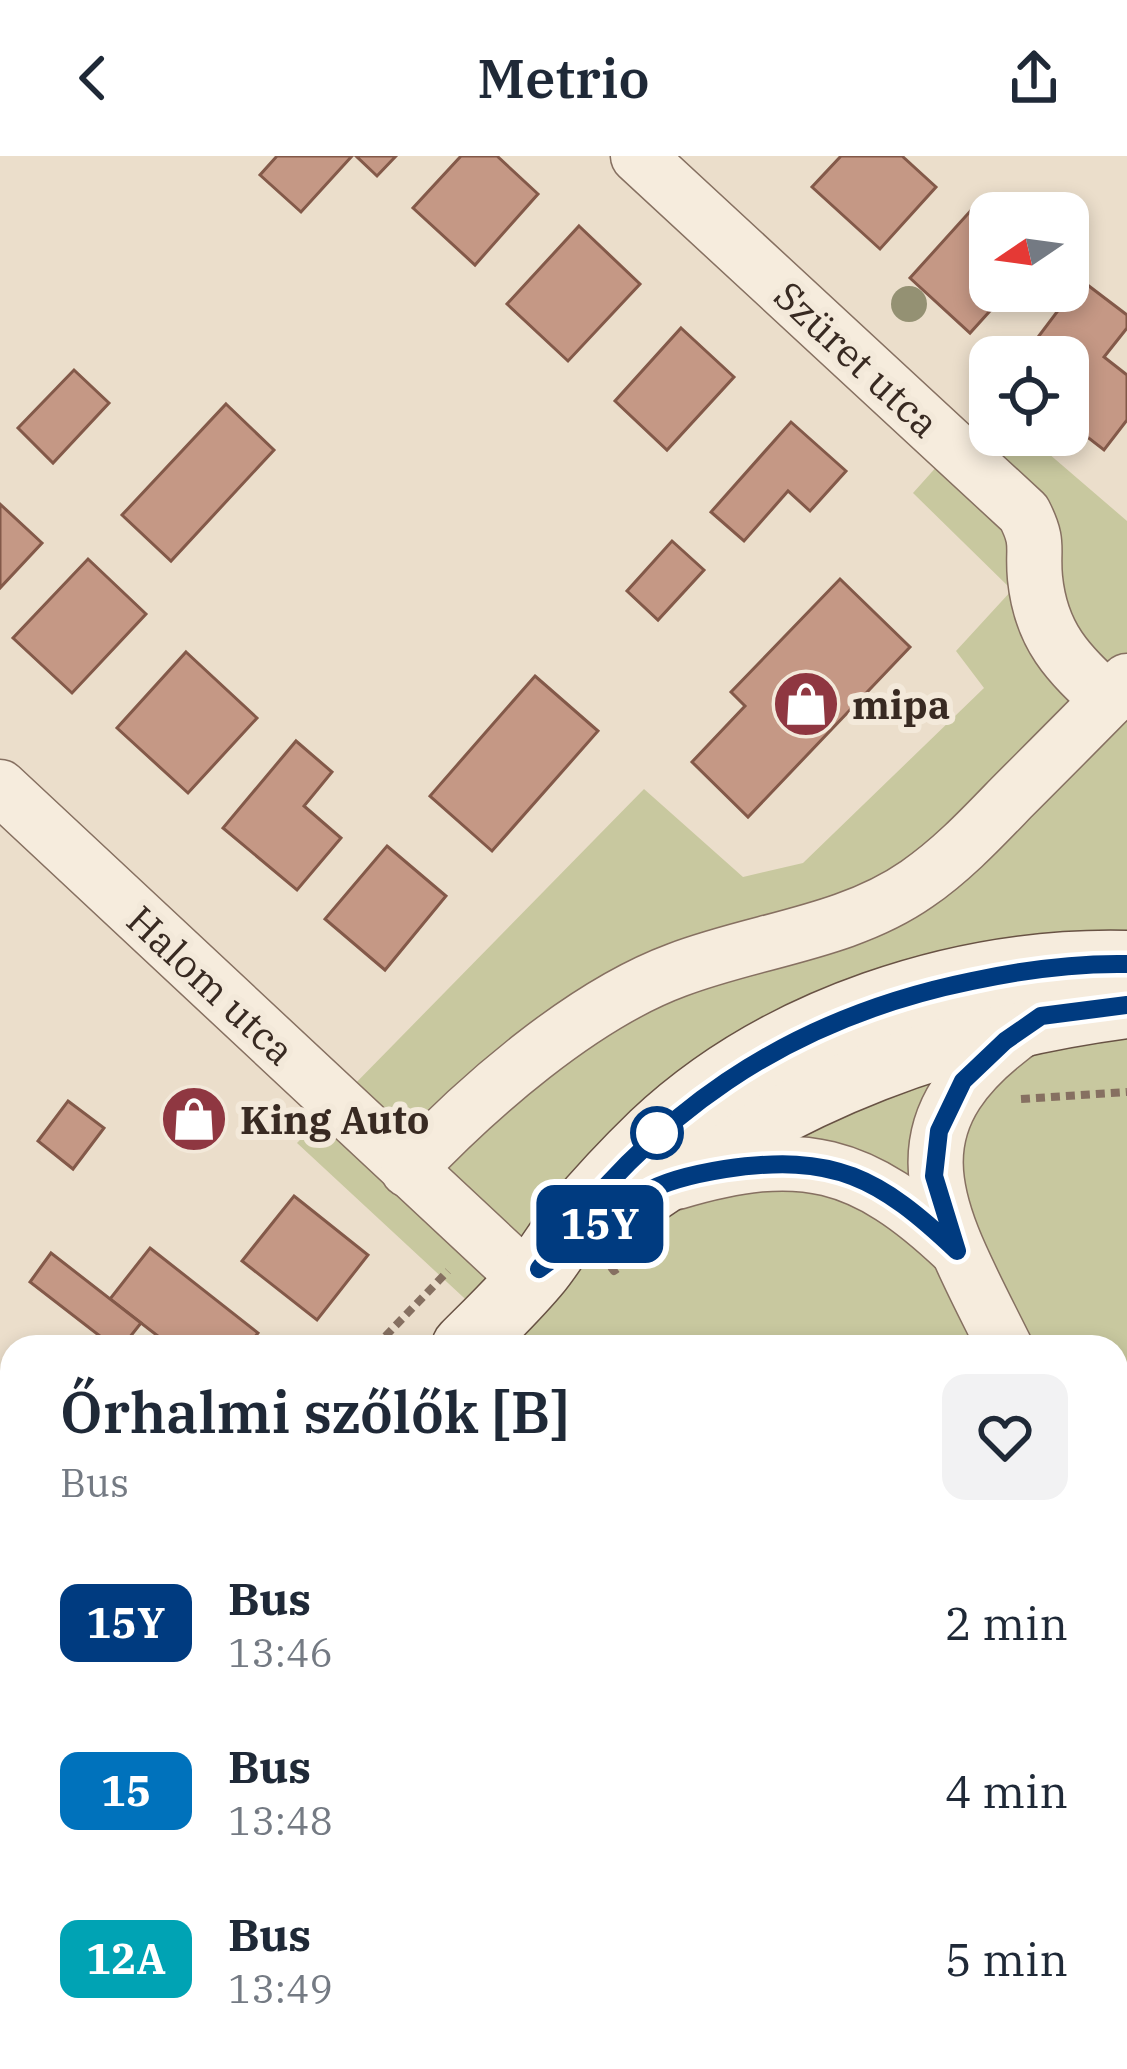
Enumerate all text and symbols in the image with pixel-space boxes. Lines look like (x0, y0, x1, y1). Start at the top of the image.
text: Metrio (477, 43, 650, 113)
icon: back (60, 45, 126, 111)
icon: share (1001, 45, 1067, 111)
north arrow (969, 192, 1089, 312)
map controls (969, 192, 1089, 456)
street label: Szüret utca (764, 270, 950, 448)
button: locate (969, 336, 1089, 456)
shop icon: mipa (771, 669, 841, 739)
place label: mipa (852, 679, 950, 730)
street label: Halom utca (116, 894, 306, 1076)
shop icon: King Auto (159, 1084, 229, 1154)
place label: King Auto (240, 1094, 429, 1145)
unlabelled marker (632, 1108, 682, 1158)
line badge: 15Y (531, 1185, 669, 1263)
text: 15Y (560, 1196, 640, 1251)
button: heart (942, 1374, 1068, 1500)
text: Őrhalmi szőlők [B] (60, 1375, 569, 1449)
text: Bus (60, 1457, 129, 1508)
text: Bus (228, 1569, 311, 1627)
text: 2 min (945, 1594, 1068, 1652)
text: 15Y (86, 1595, 166, 1650)
text: 13:46 (228, 1627, 333, 1678)
text: Bus (228, 1737, 311, 1795)
text: 4 min (945, 1762, 1068, 1820)
text: 15 (101, 1763, 151, 1818)
text: 13:48 (228, 1795, 333, 1846)
text: Bus (228, 1905, 311, 1963)
text: 5 min (945, 1930, 1068, 1988)
text: 12A (86, 1931, 166, 1986)
text: 13:49 (228, 1963, 333, 2014)

